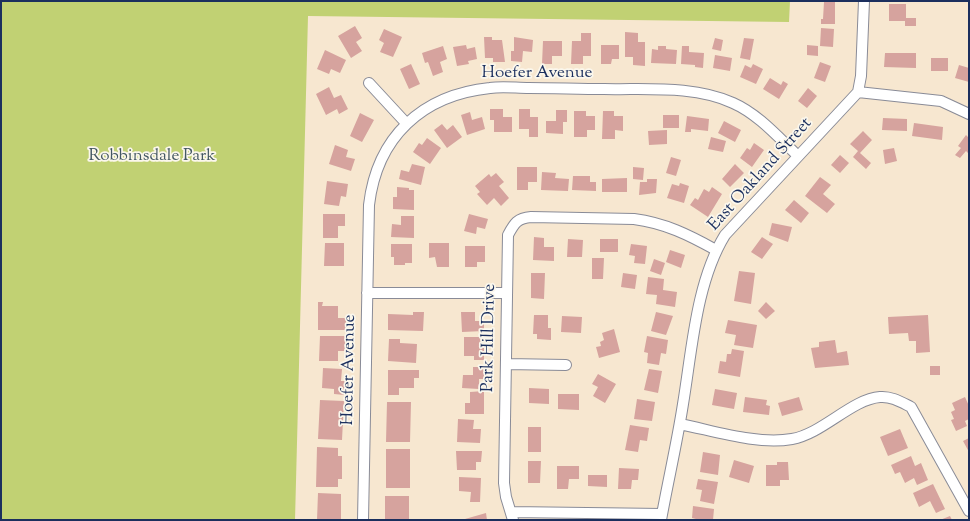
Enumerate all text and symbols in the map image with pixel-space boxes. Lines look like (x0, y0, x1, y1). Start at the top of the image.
street label: Hoefer Avenue (482, 64, 592, 84)
street label: East Oakland Street (705, 114, 817, 236)
park label: Robbinsdale Park (89, 147, 215, 167)
street label: Park Hill Drive (479, 284, 501, 392)
street label: Hoefer Avenue (339, 314, 361, 426)

